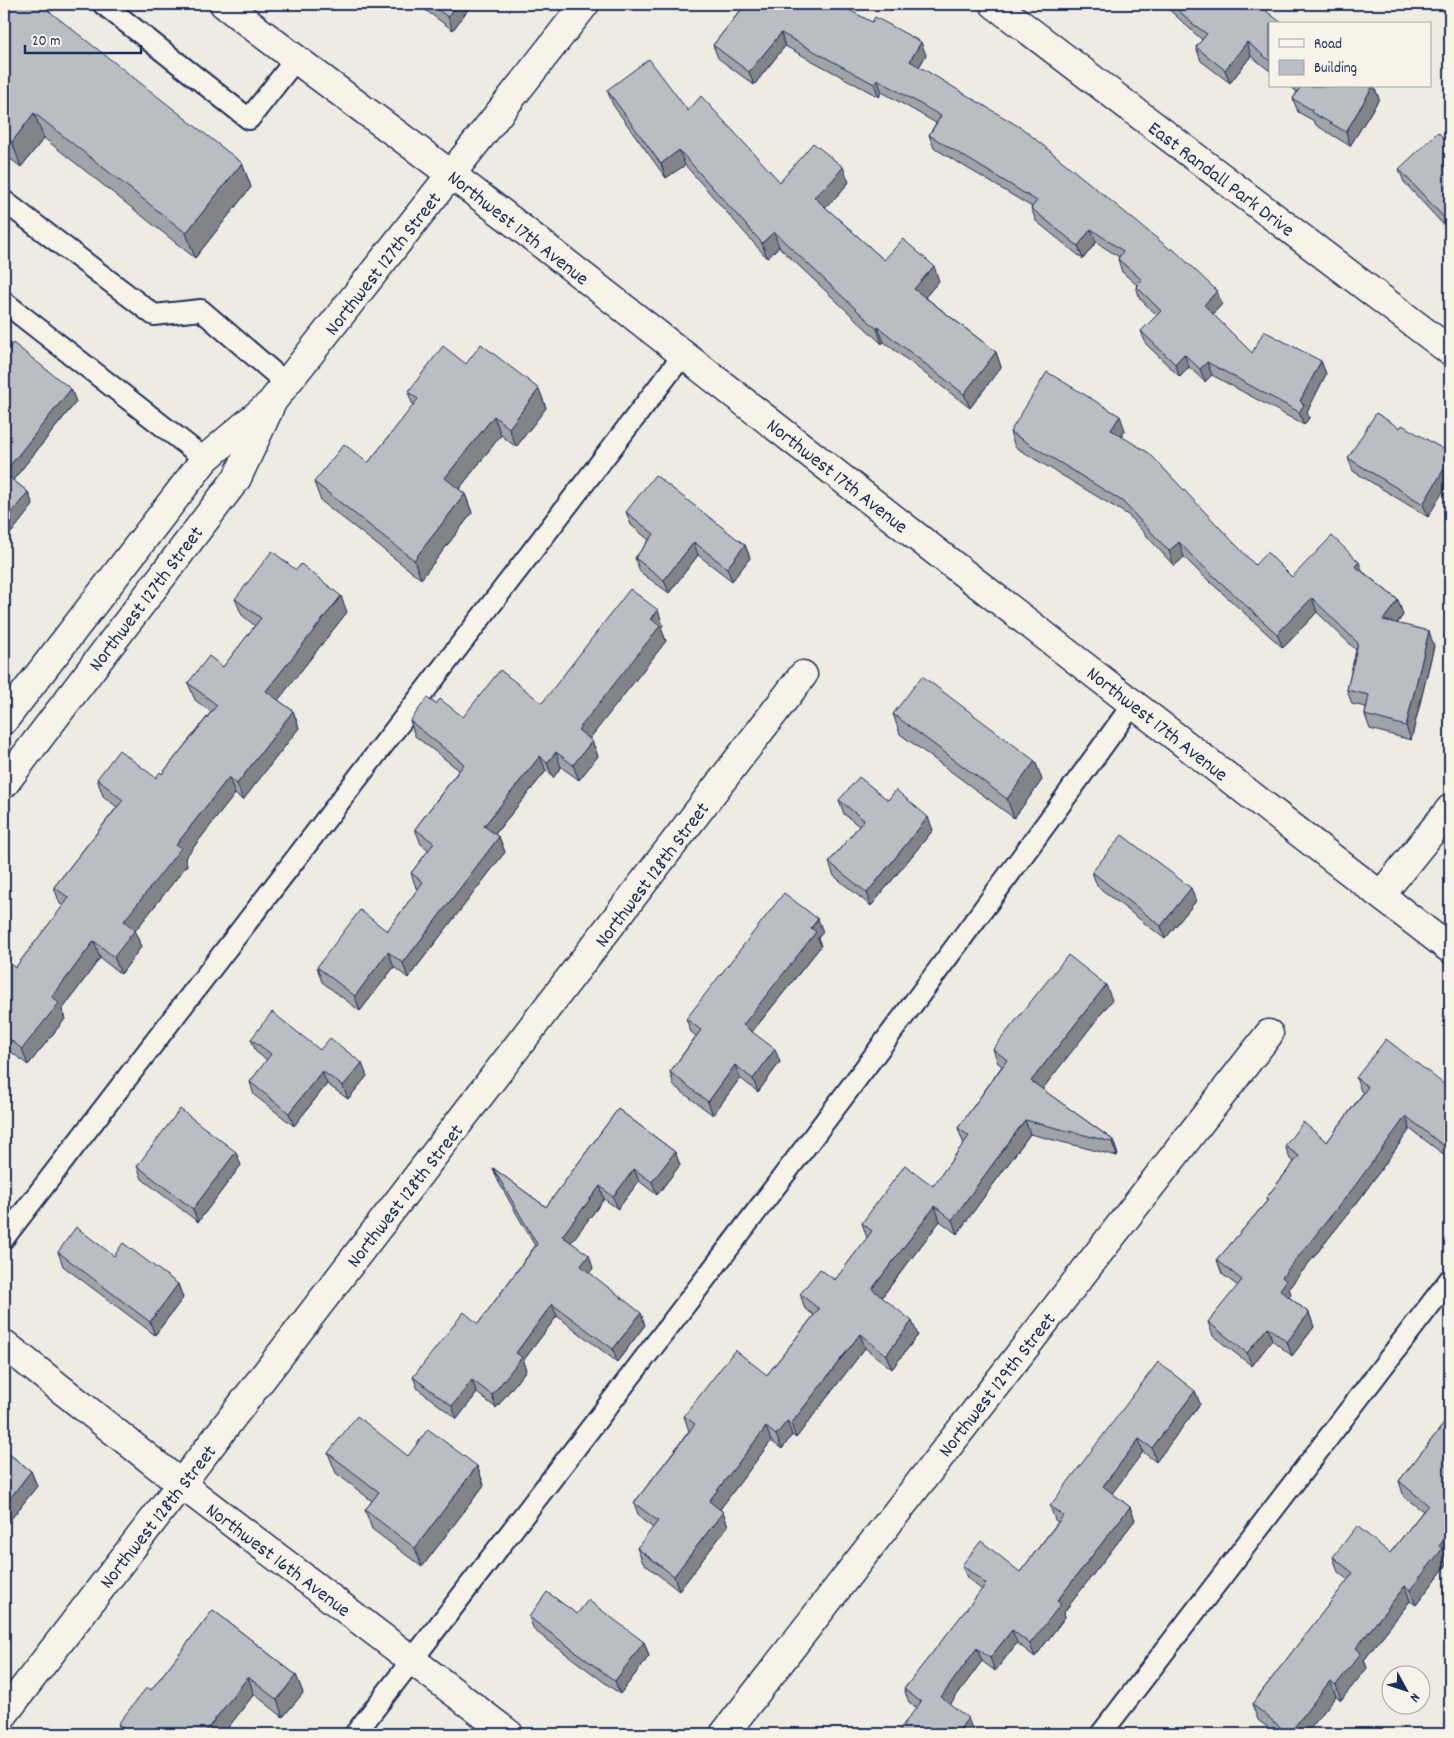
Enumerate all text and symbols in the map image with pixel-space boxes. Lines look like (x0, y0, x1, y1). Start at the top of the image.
scale bar (25, 22, 141, 54)
legend (1269, 22, 1432, 88)
text: 20 m (32, 31, 60, 53)
text: Road (1314, 34, 1342, 56)
text: Building (1314, 58, 1357, 80)
street label: East Randall Park Drive (1141, 116, 1300, 245)
street label: Northwest 17th Avenue (440, 165, 594, 294)
street label: Northwest 127th Street (319, 187, 449, 343)
street label: Northwest 17th Avenue (759, 413, 913, 542)
street label: Northwest 127th Street (83, 521, 211, 678)
street label: Northwest 17th Avenue (1079, 661, 1233, 790)
street label: Northwest 128th Street (589, 797, 717, 954)
street label: Northwest 128th Street (341, 1119, 471, 1275)
street label: Northwest 129th Street (933, 1308, 1064, 1464)
street label: Northwest 128th Street (94, 1440, 224, 1596)
street label: Northwest 16th Avenue (199, 1498, 356, 1625)
north arrow (1382, 1666, 1432, 1716)
text: N (1404, 1688, 1424, 1706)

